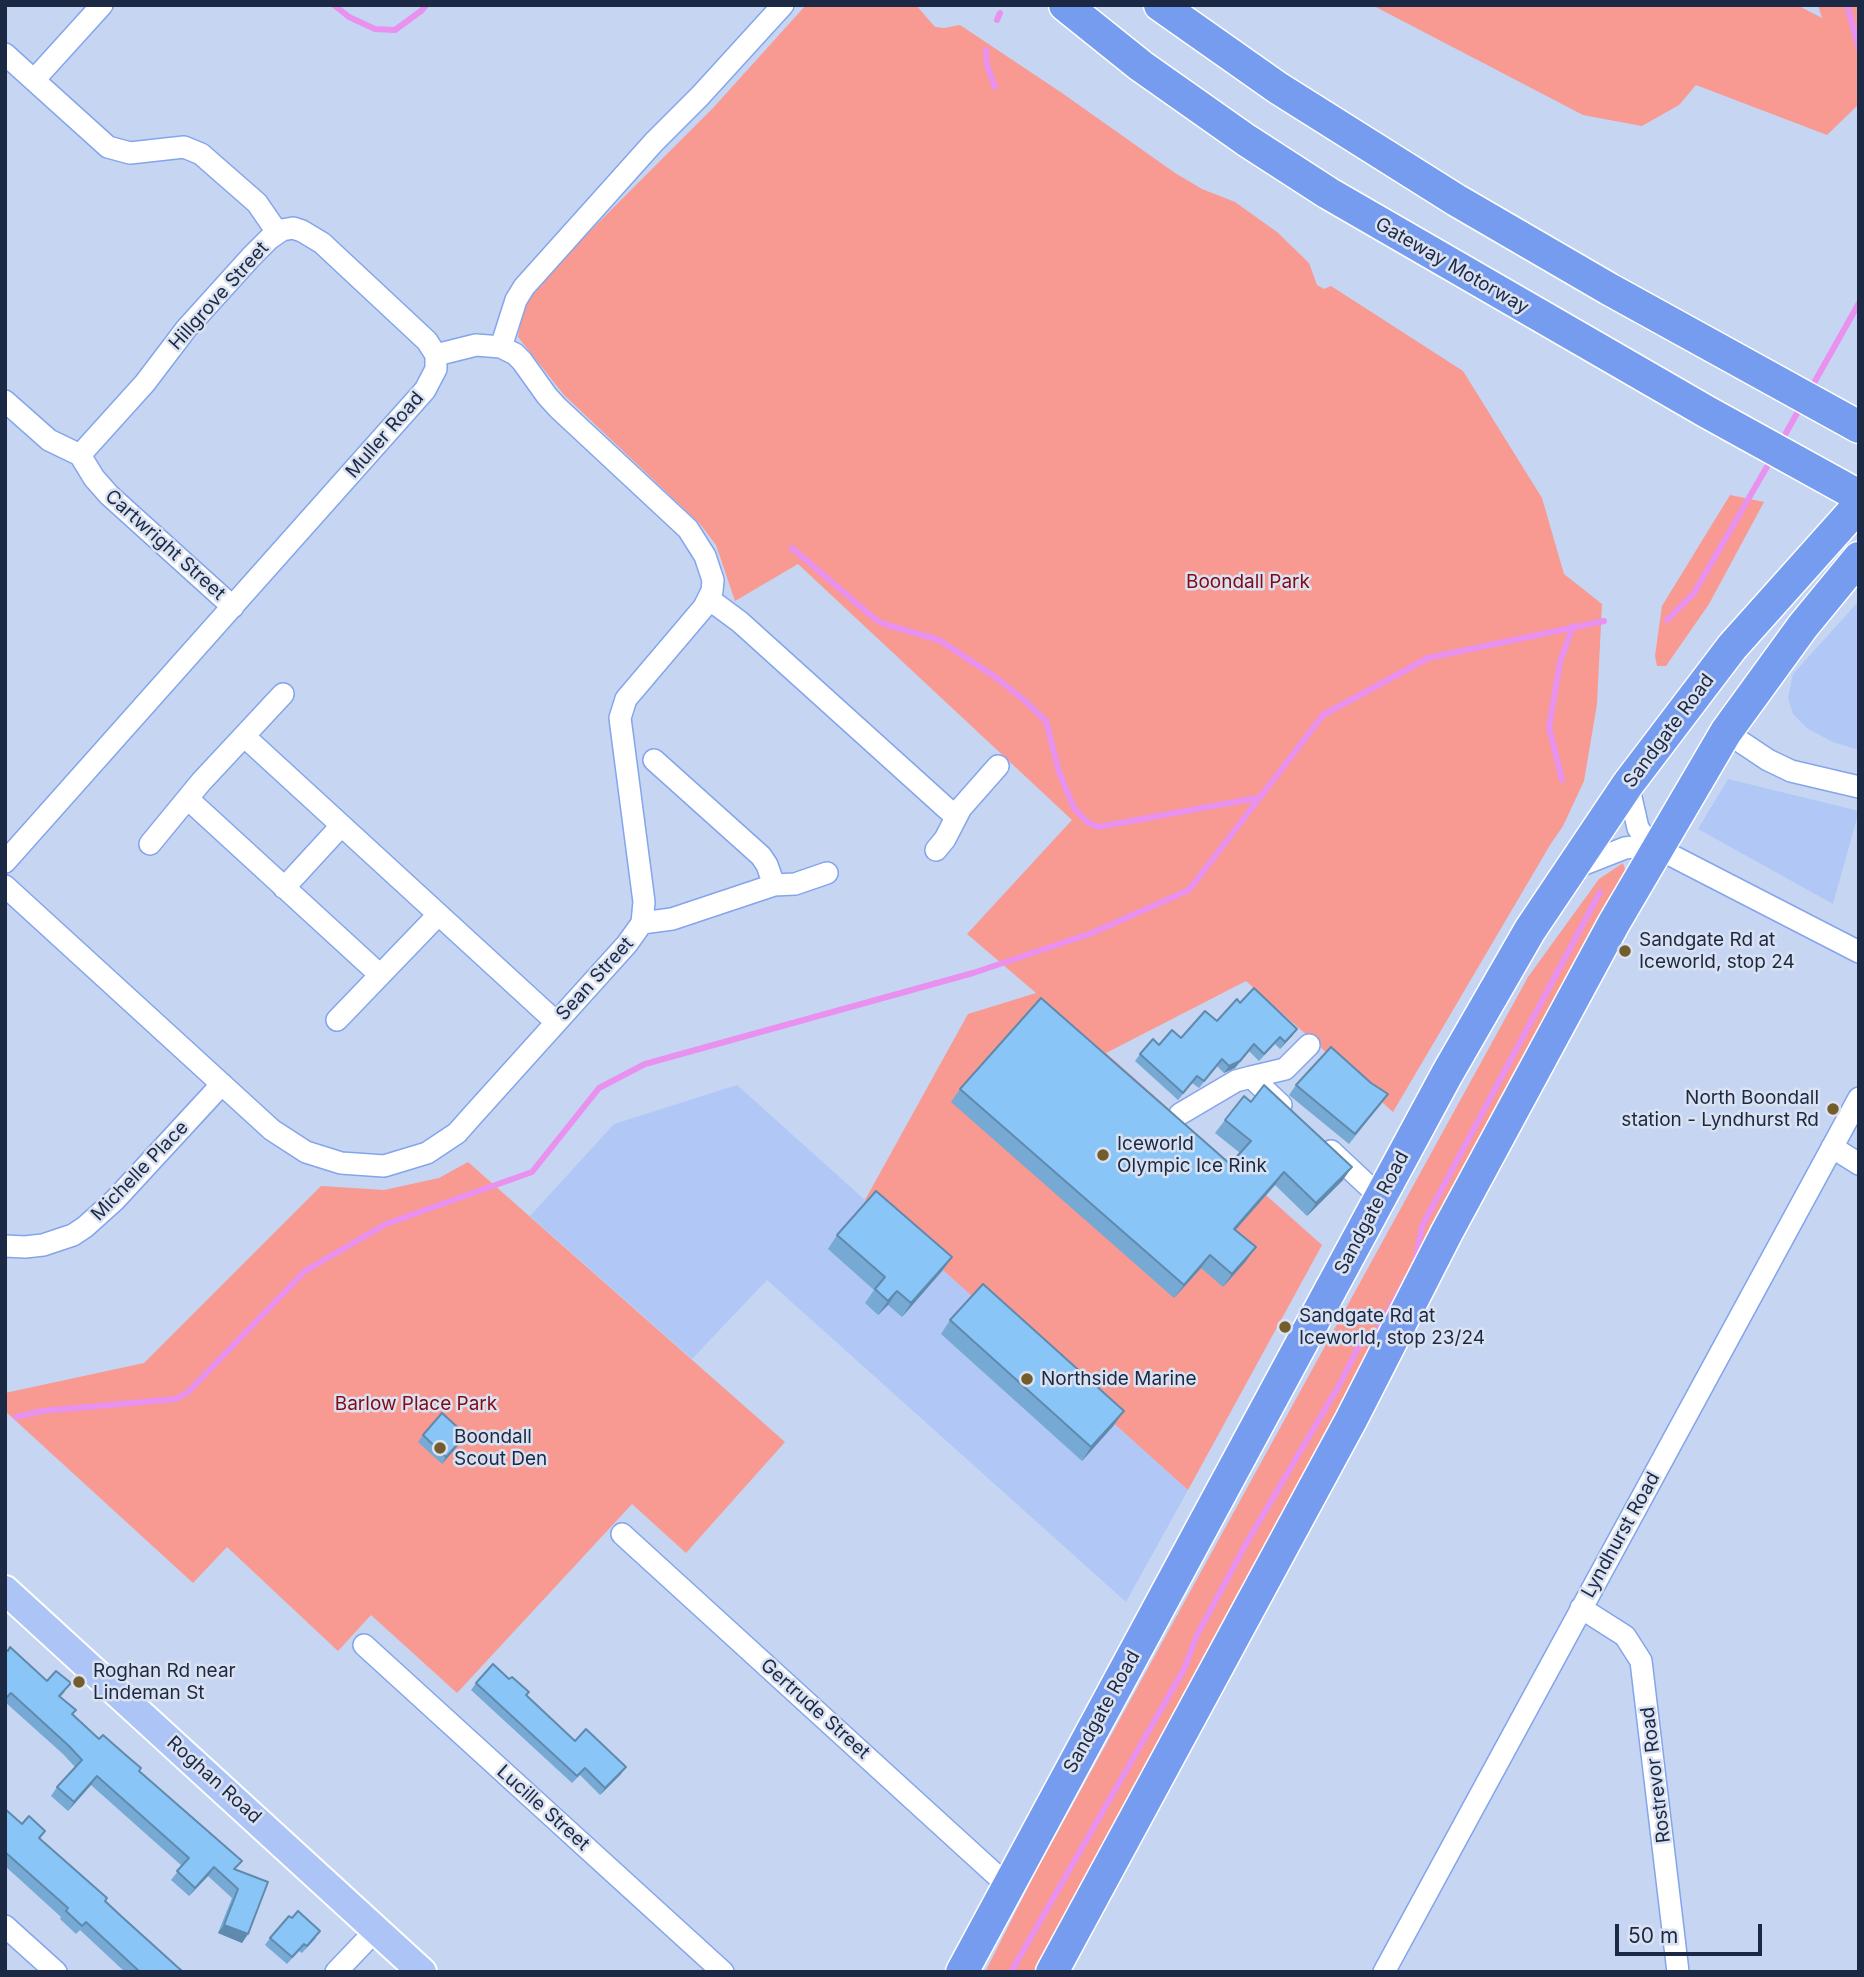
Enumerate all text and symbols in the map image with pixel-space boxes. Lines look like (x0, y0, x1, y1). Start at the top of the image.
street label: Gateway Motorway (1371, 213, 1533, 319)
street label: Hillgrove Street (164, 237, 274, 355)
street label: Muller Road (341, 387, 429, 483)
street label: Cartwright Street (100, 485, 230, 605)
park label: Boondall Park (1186, 571, 1310, 593)
street label: Sandgate Road (1619, 670, 1719, 792)
place label: Sandgate Rd at Iceworld, stop 24 (1639, 929, 1795, 973)
street label: Sean Street (552, 933, 638, 1025)
marker: Sandgate Rd at Iceworld, stop 24 (1617, 943, 1633, 959)
place label: North Boondall station - Lyndhurst Rd (1621, 1087, 1819, 1131)
marker: North Boondall station - Lyndhurst Rd (1825, 1101, 1841, 1117)
street label: Michelle Place (87, 1116, 193, 1226)
place label: Iceworld Olympic Ice Rink (1117, 1133, 1267, 1177)
marker: Iceworld Olympic Ice Rink (1095, 1147, 1111, 1163)
street label: Sandgate Road (1330, 1147, 1414, 1279)
place label: Sandgate Rd at Iceworld, stop 23/24 (1299, 1305, 1485, 1349)
marker: Sandgate Rd at Iceworld, stop 23/24 (1277, 1319, 1293, 1335)
place label: Northside Marine (1041, 1368, 1196, 1390)
marker: Northside Marine (1019, 1371, 1035, 1387)
park label: Barlow Place Park (335, 1393, 497, 1415)
place label: Boondall Scout Den (454, 1426, 547, 1470)
marker: Boondall Scout Den (432, 1440, 448, 1456)
street label: Lyndhurst Road (1577, 1468, 1665, 1602)
street label: Sandgate Road (1059, 1647, 1145, 1777)
street label: Gertrude Street (756, 1654, 874, 1764)
place label: Roghan Rd near Lindeman St (93, 1660, 236, 1704)
marker: Roghan Rd near Lindeman St (71, 1674, 87, 1690)
street label: Rostrevor Road (1636, 1706, 1676, 1844)
street label: Roghan Road (162, 1732, 266, 1828)
street label: Lucille Street (492, 1760, 594, 1856)
scale bar (1619, 1910, 1766, 1954)
text: 50 m (1628, 1923, 1678, 1948)

